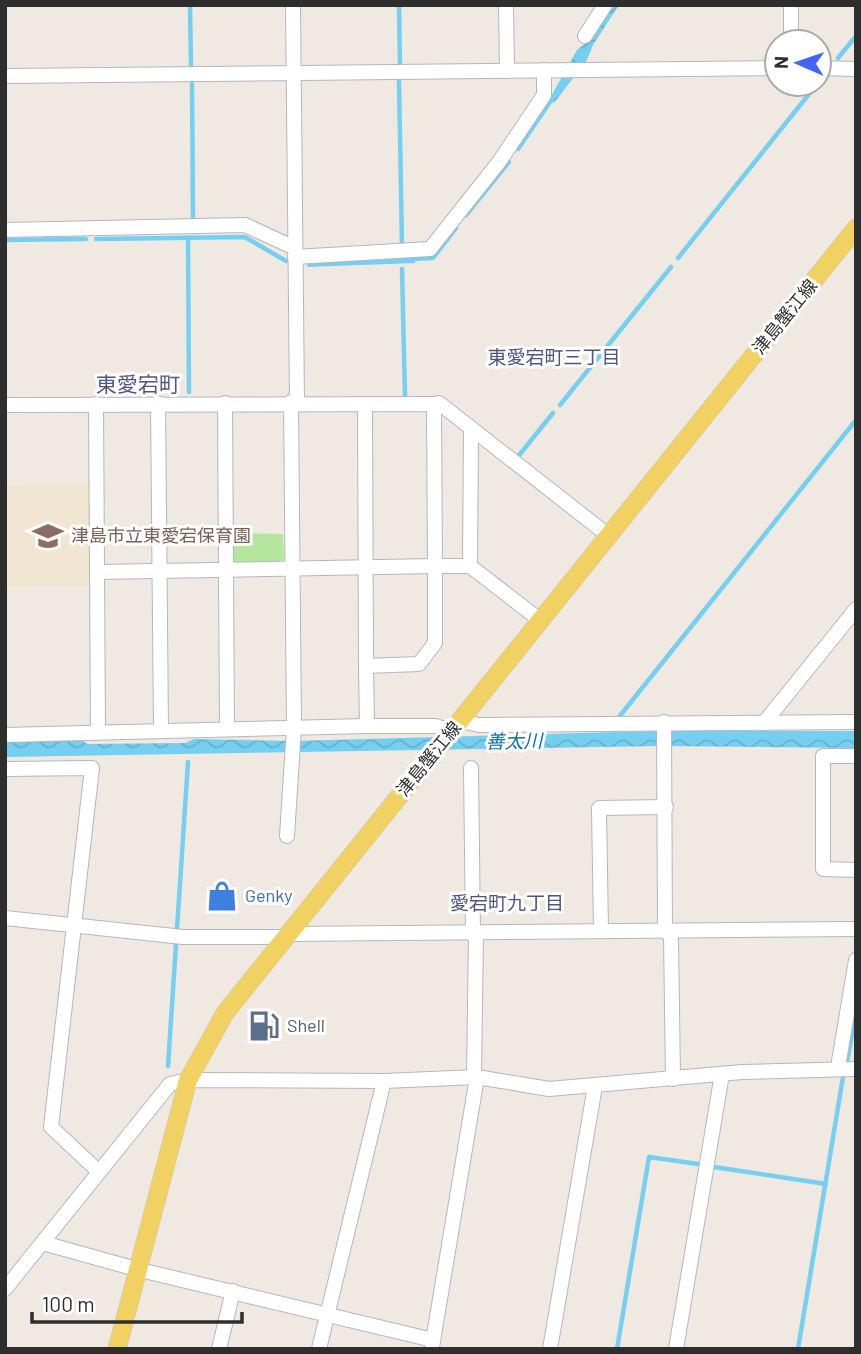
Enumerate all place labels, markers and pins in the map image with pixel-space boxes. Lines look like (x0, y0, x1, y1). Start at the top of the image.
school or university icon: 津島市立東愛宕保育園 (31, 519, 65, 553)
place label: 津島市立東愛宕保育園 (71, 524, 251, 546)
shop icon: Genky (205, 879, 239, 913)
place label: Genky (245, 884, 293, 906)
fuel station icon: Shell (247, 1009, 281, 1043)
place label: Shell (287, 1014, 325, 1036)

